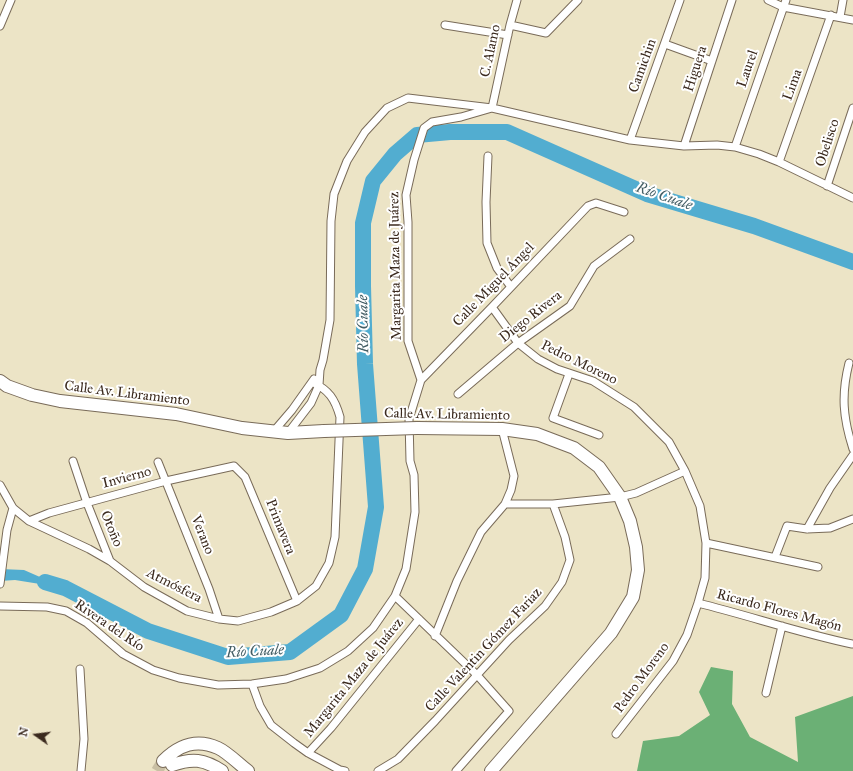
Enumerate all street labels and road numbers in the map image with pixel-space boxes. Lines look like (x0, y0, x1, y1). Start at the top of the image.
street label: C. Alamo (477, 23, 505, 79)
street label: Camichin (626, 37, 660, 95)
street label: Higuera (681, 44, 711, 94)
street label: Laurel (734, 48, 762, 90)
street label: Lima (780, 67, 806, 103)
street label: Obelisco (812, 117, 844, 169)
street label: Margarita Maza de Juárez (386, 191, 406, 341)
street label: Calle Miguel Ángel (450, 240, 538, 330)
street label: Diego Rivera (496, 287, 566, 347)
street label: Pedro Moreno (538, 337, 620, 389)
street label: Calle Av. Libramiento (63, 378, 191, 410)
street label: Calle Av. Libramiento (384, 406, 510, 424)
street label: Invierno (101, 463, 153, 493)
street label: Primavera (261, 497, 299, 557)
street label: Otoño (96, 508, 126, 550)
street label: Verano (187, 513, 217, 557)
street label: Atmósfera (144, 565, 204, 607)
street label: Calle Valentin Gómez Fariaz (422, 584, 546, 716)
street label: Ricardo Flores Magón (715, 586, 843, 636)
street label: Rivera del Río (71, 597, 147, 655)
street label: Margarita Maza de Juárez (301, 615, 407, 741)
street label: Pedro Moreno (611, 639, 673, 717)

